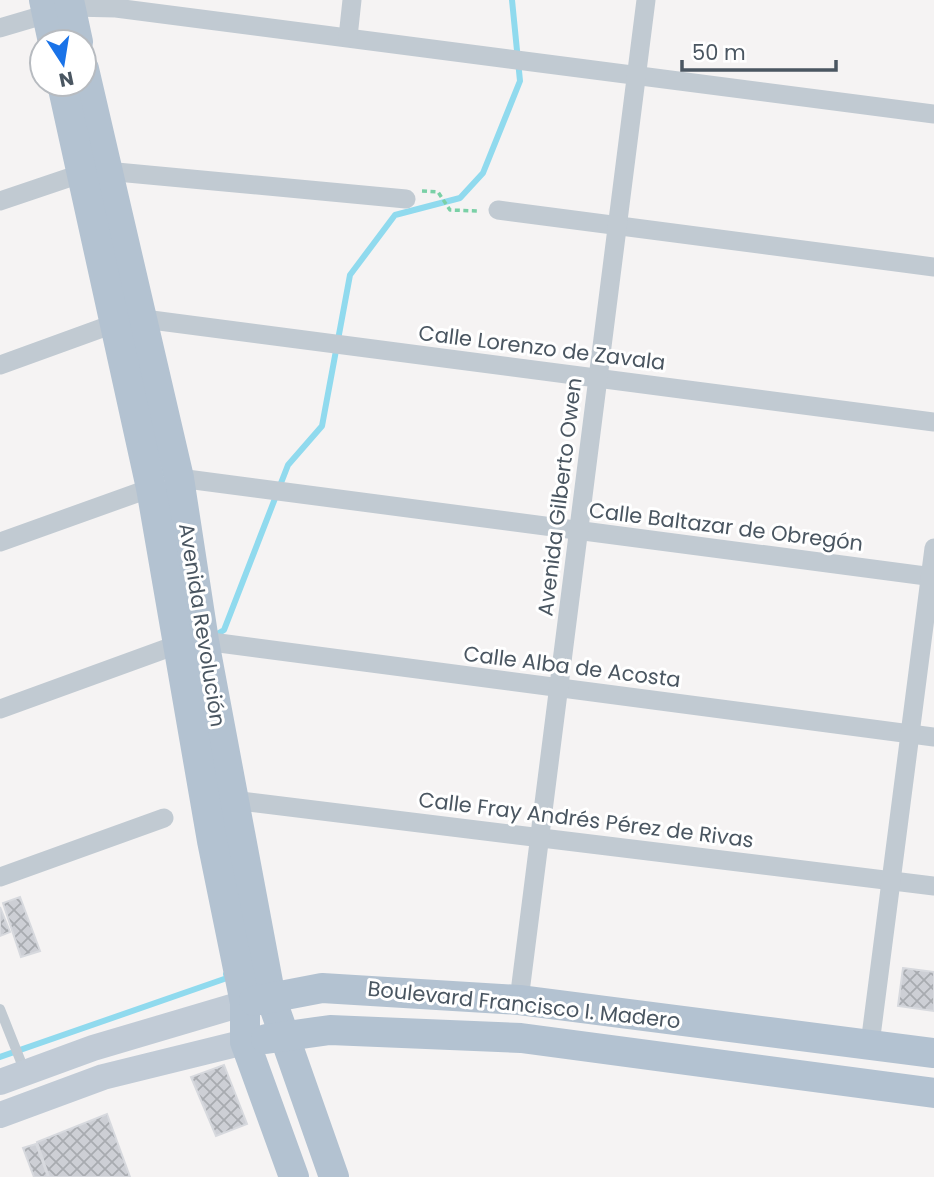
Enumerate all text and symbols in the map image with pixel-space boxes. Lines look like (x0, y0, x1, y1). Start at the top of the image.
north arrow (28, 28, 98, 98)
scale bar (682, 28, 836, 72)
text: 50 m (692, 38, 746, 67)
text: N (57, 64, 76, 94)
street label: Calle Lorenzo de Zavala (417, 318, 667, 377)
street label: Avenida Gilberto Owen (530, 376, 589, 618)
street label: Calle Baltazar de Obregón (587, 495, 865, 558)
street label: Avenida Revolución (172, 521, 233, 729)
street label: Calle Alba de Acosta (462, 639, 682, 694)
street label: Calle Fray Andrés Pérez de Rivas (417, 785, 755, 854)
street label: Boulevard Francisco I. Madero (366, 974, 682, 1035)

